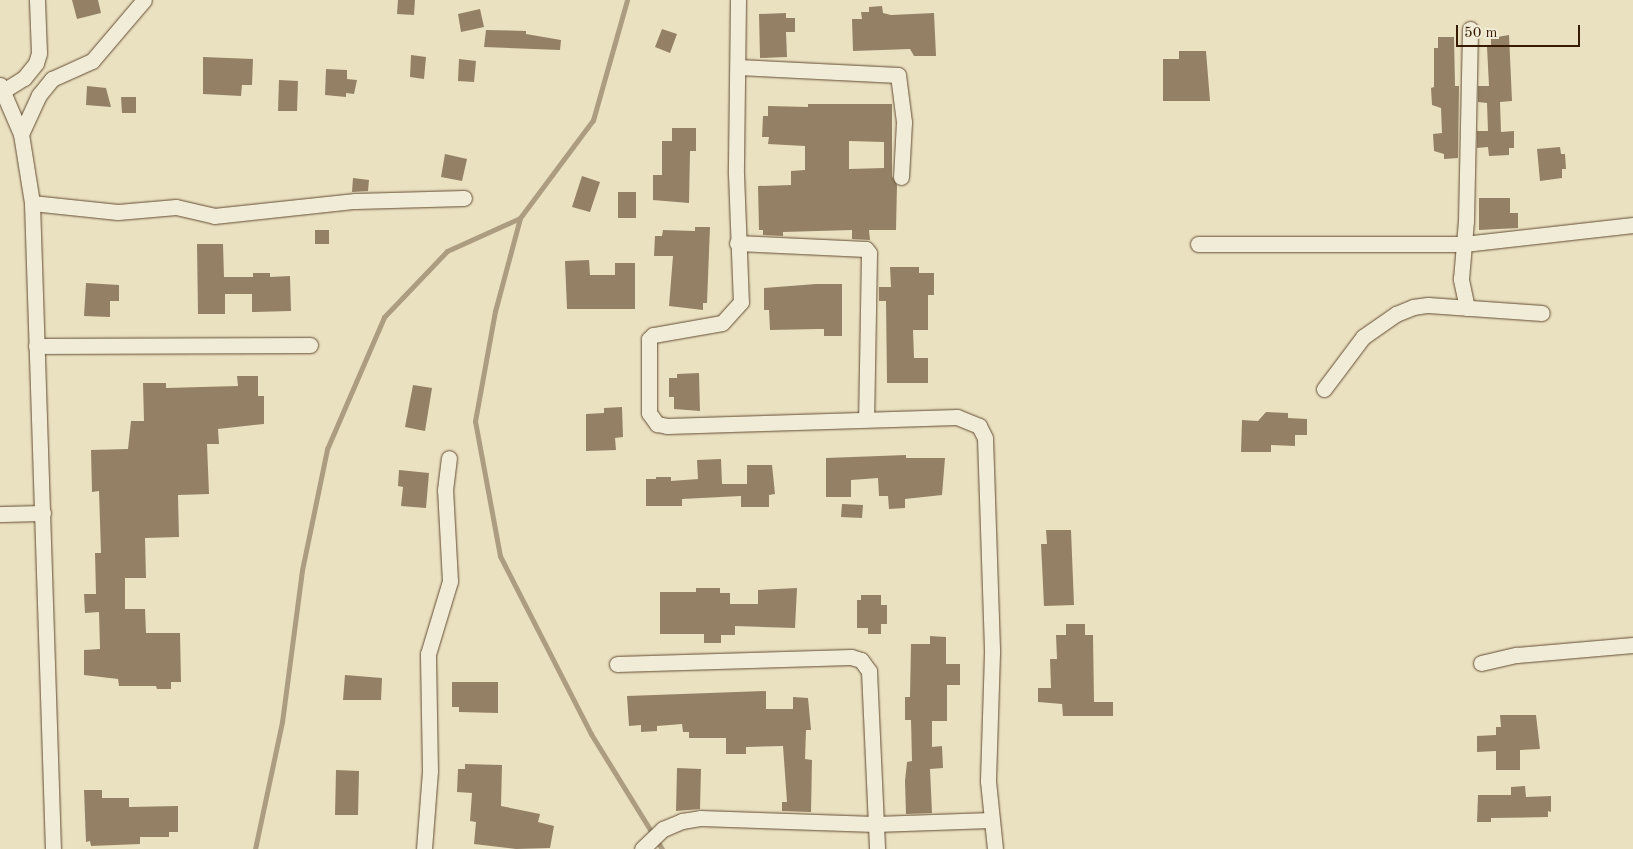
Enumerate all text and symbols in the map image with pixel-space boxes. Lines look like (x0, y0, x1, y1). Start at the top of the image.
scale bar (1458, 15, 1582, 47)
text: 50 m (1464, 26, 1498, 41)

